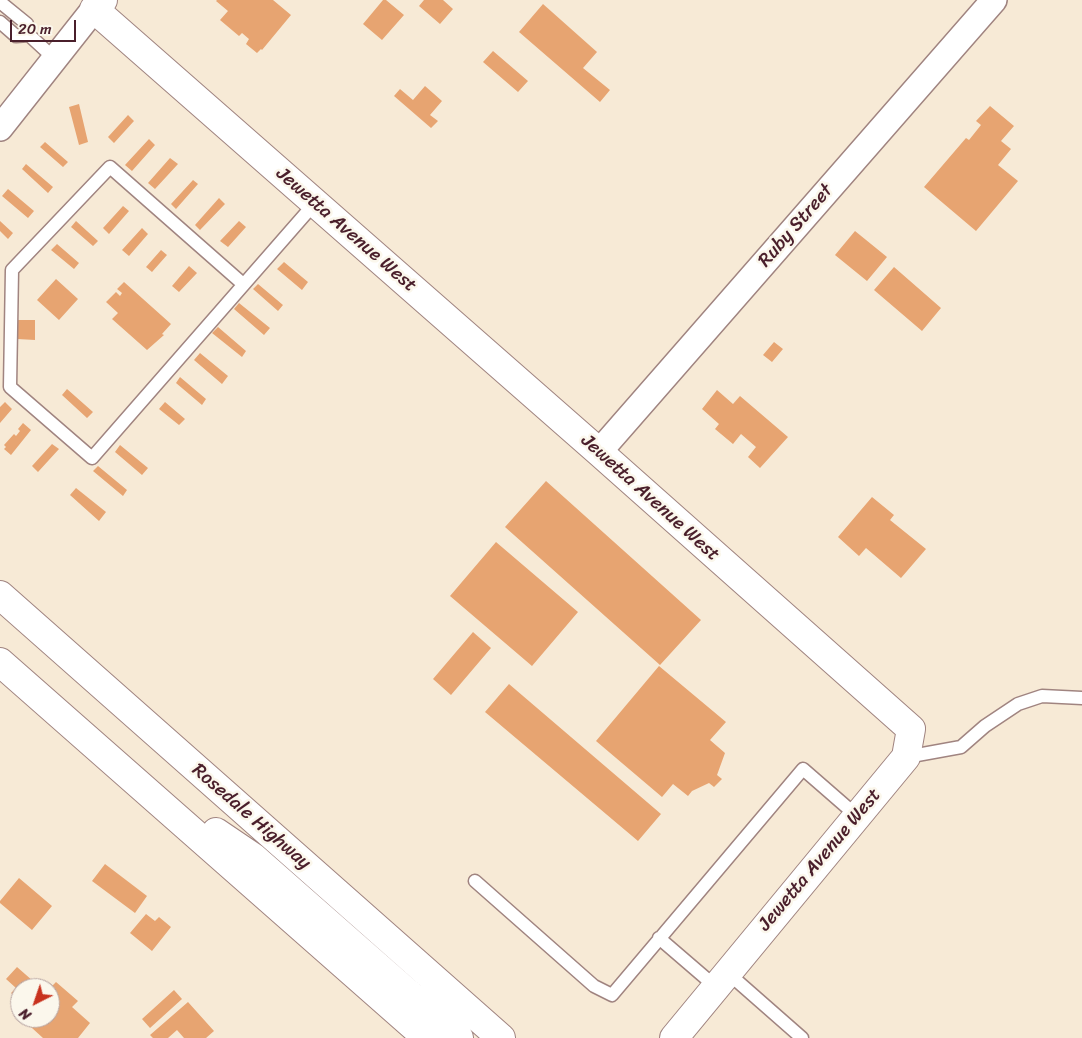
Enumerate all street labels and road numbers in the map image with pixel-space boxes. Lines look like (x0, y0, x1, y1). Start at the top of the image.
street label: Jewetta Avenue West (271, 163, 421, 297)
street label: Ruby Street (754, 180, 838, 272)
street label: Jewetta Avenue West (576, 430, 724, 566)
street label: Rosedale Highway (187, 759, 315, 875)
street label: Jewetta Avenue West (754, 784, 886, 936)

